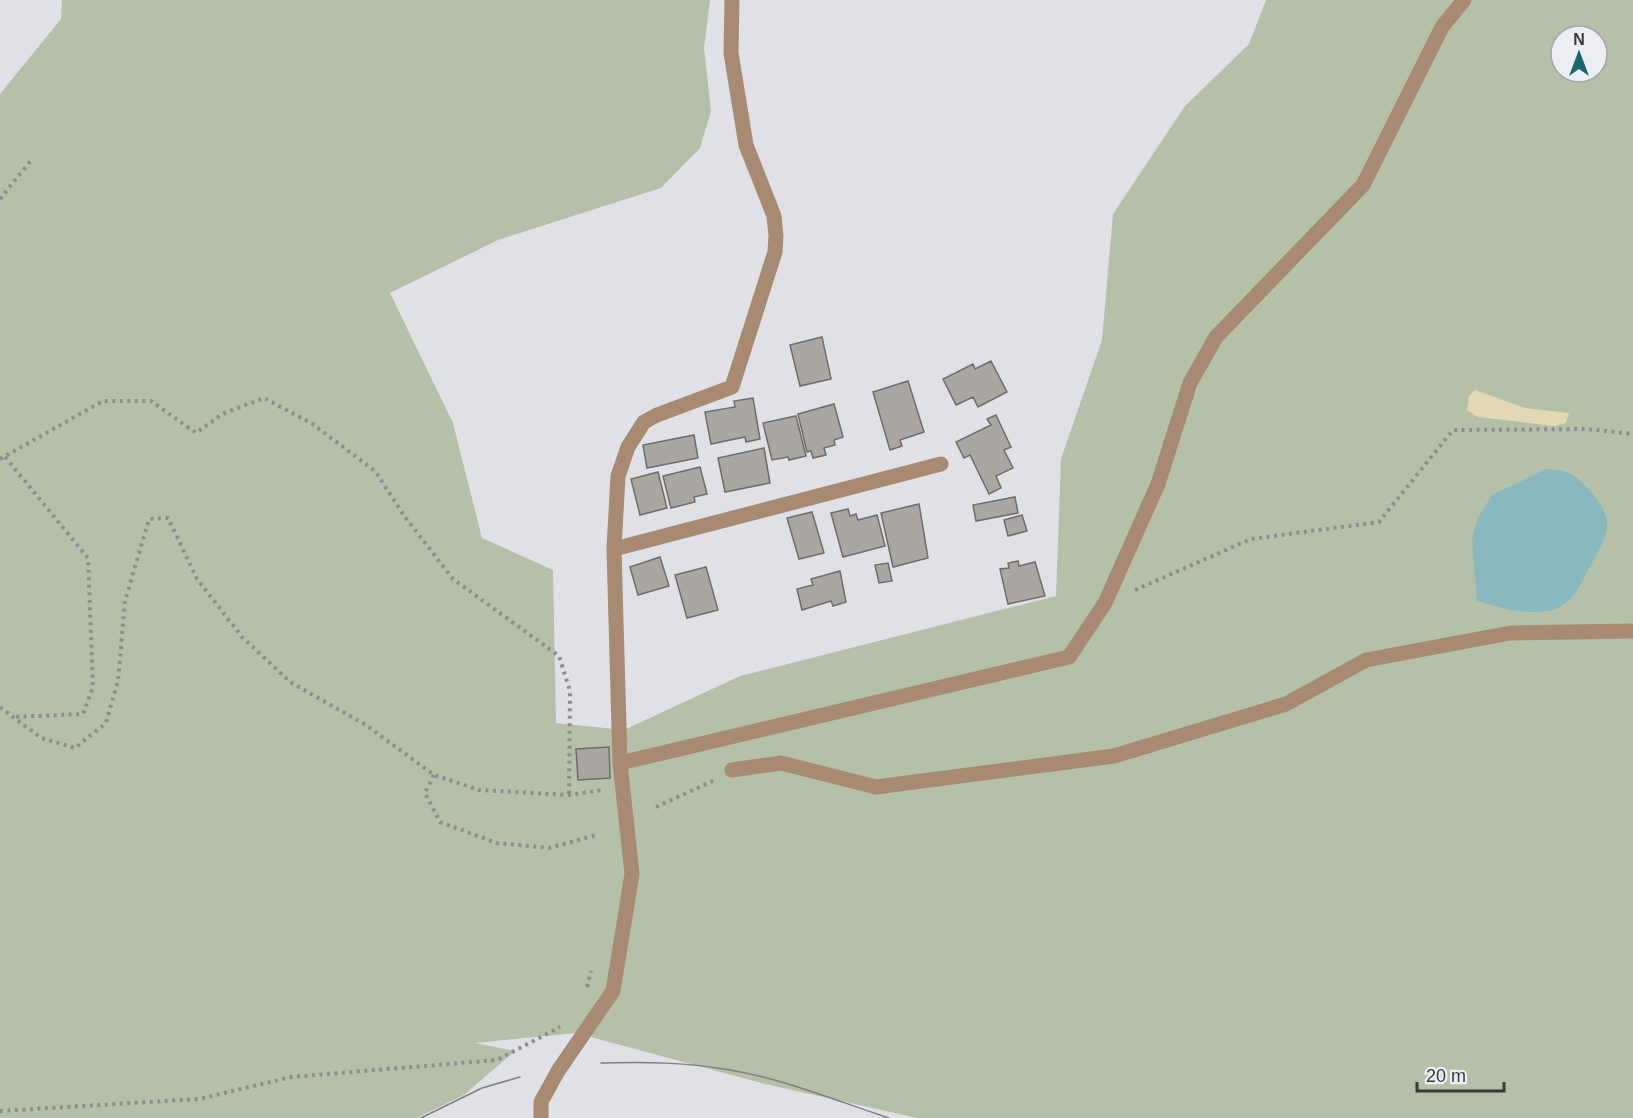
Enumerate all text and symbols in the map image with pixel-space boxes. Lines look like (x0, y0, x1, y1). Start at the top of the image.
north arrow (1549, 24, 1609, 84)
text: N (1573, 31, 1585, 48)
scale bar (1417, 1055, 1504, 1093)
text: 20 m (1426, 1066, 1466, 1086)

